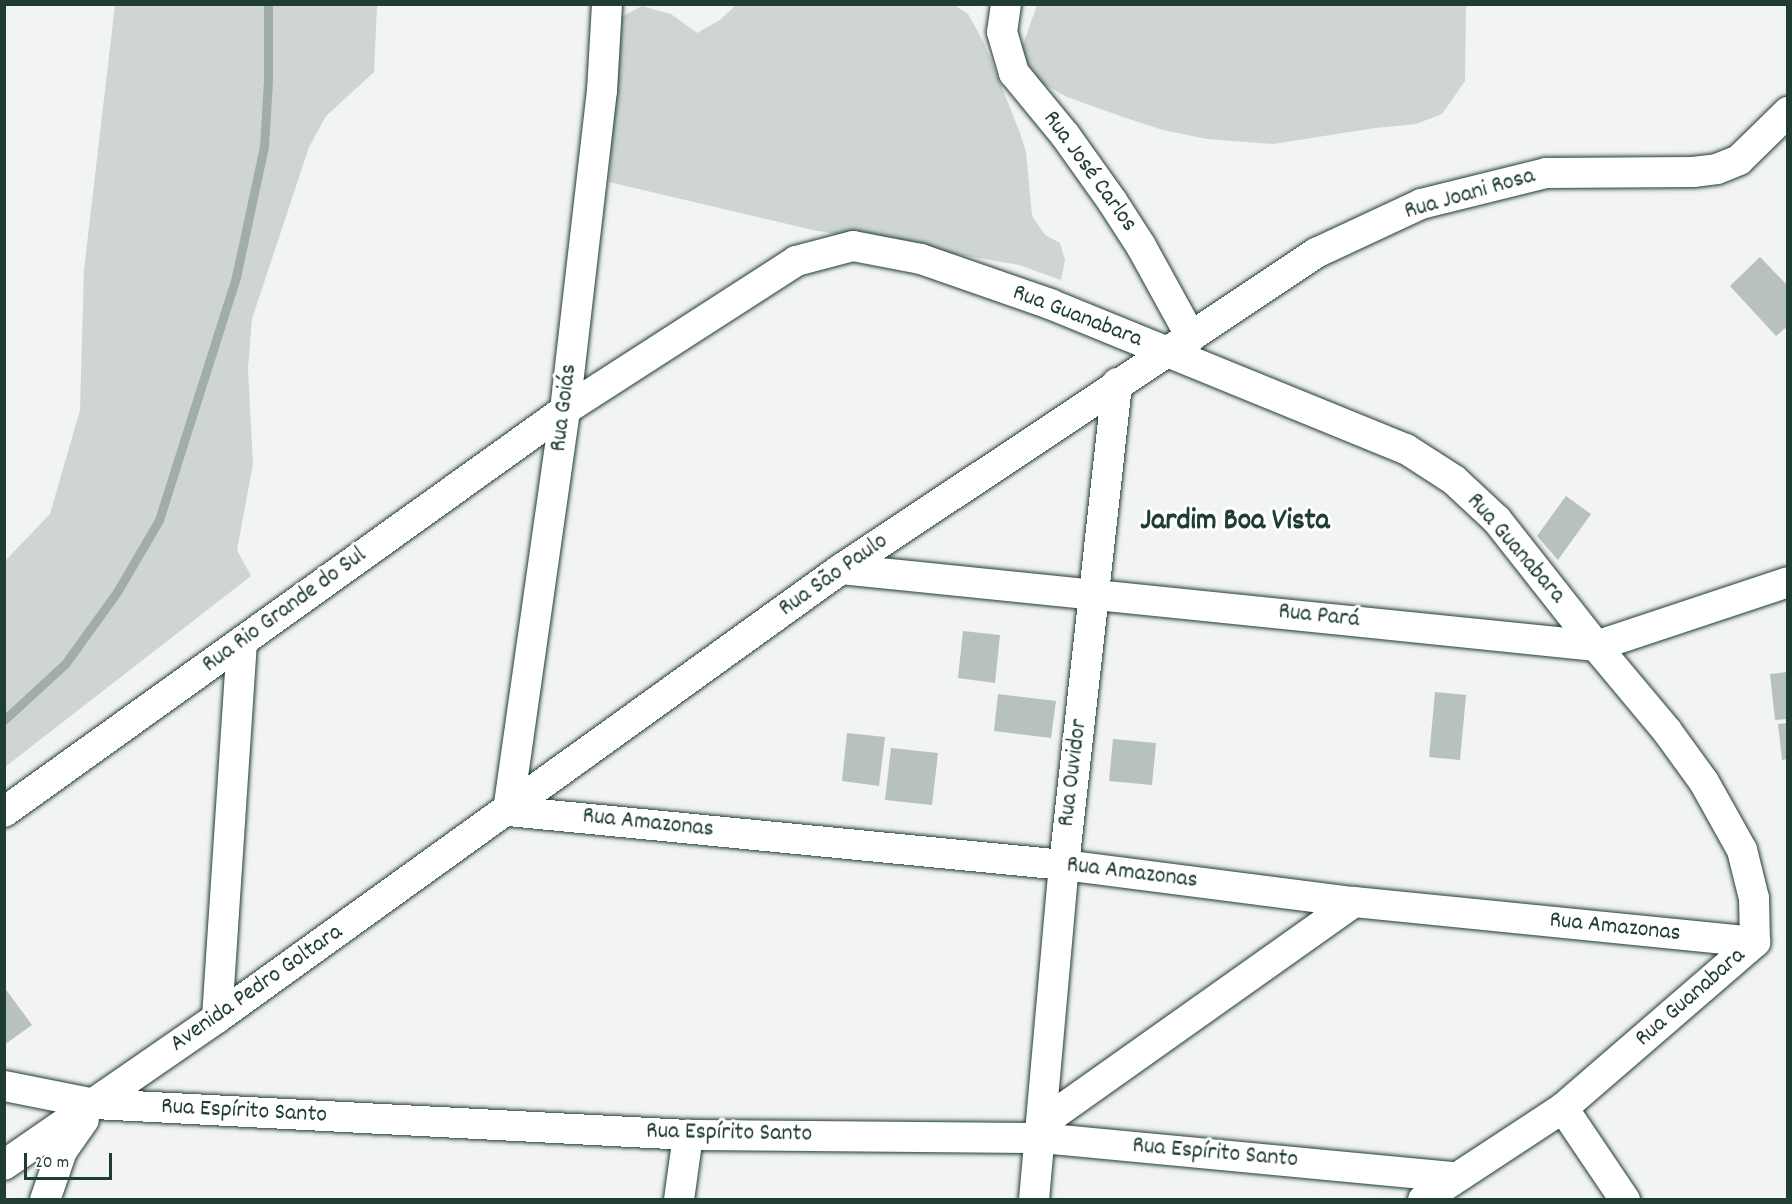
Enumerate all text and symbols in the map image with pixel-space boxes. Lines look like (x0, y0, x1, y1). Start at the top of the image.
street label: Rua José Carlos (1035, 106, 1143, 238)
street label: Rua Joani Rosa (1402, 163, 1538, 227)
street label: Rua Guanabara (1008, 279, 1146, 355)
street label: Rua Goiás (545, 363, 585, 453)
street label: Rua Guanabara (1459, 488, 1571, 610)
district label: Jardim Boa Vista (1140, 505, 1330, 541)
street label: Rua São Paulo (774, 528, 894, 624)
street label: Rua Rio Grande do Sul (197, 542, 373, 680)
street label: Rua Pará (1277, 598, 1361, 636)
street label: Rua Ouvidor (1053, 718, 1095, 828)
street label: Rua Amazonas (581, 803, 715, 845)
street label: Rua Amazonas (1065, 852, 1199, 896)
street label: Rua Amazonas (1548, 907, 1682, 949)
street label: Avenida Pedro Goltara (165, 919, 349, 1059)
street label: Rua Guanabara (1630, 942, 1752, 1054)
street label: Rua Espírito Santo (160, 1093, 328, 1131)
street label: Rua Espírito Santo (646, 1118, 812, 1150)
street label: Rua Espírito Santo (1131, 1132, 1299, 1176)
scale bar (27, 1141, 116, 1179)
text: 20 m (35, 1151, 69, 1176)

